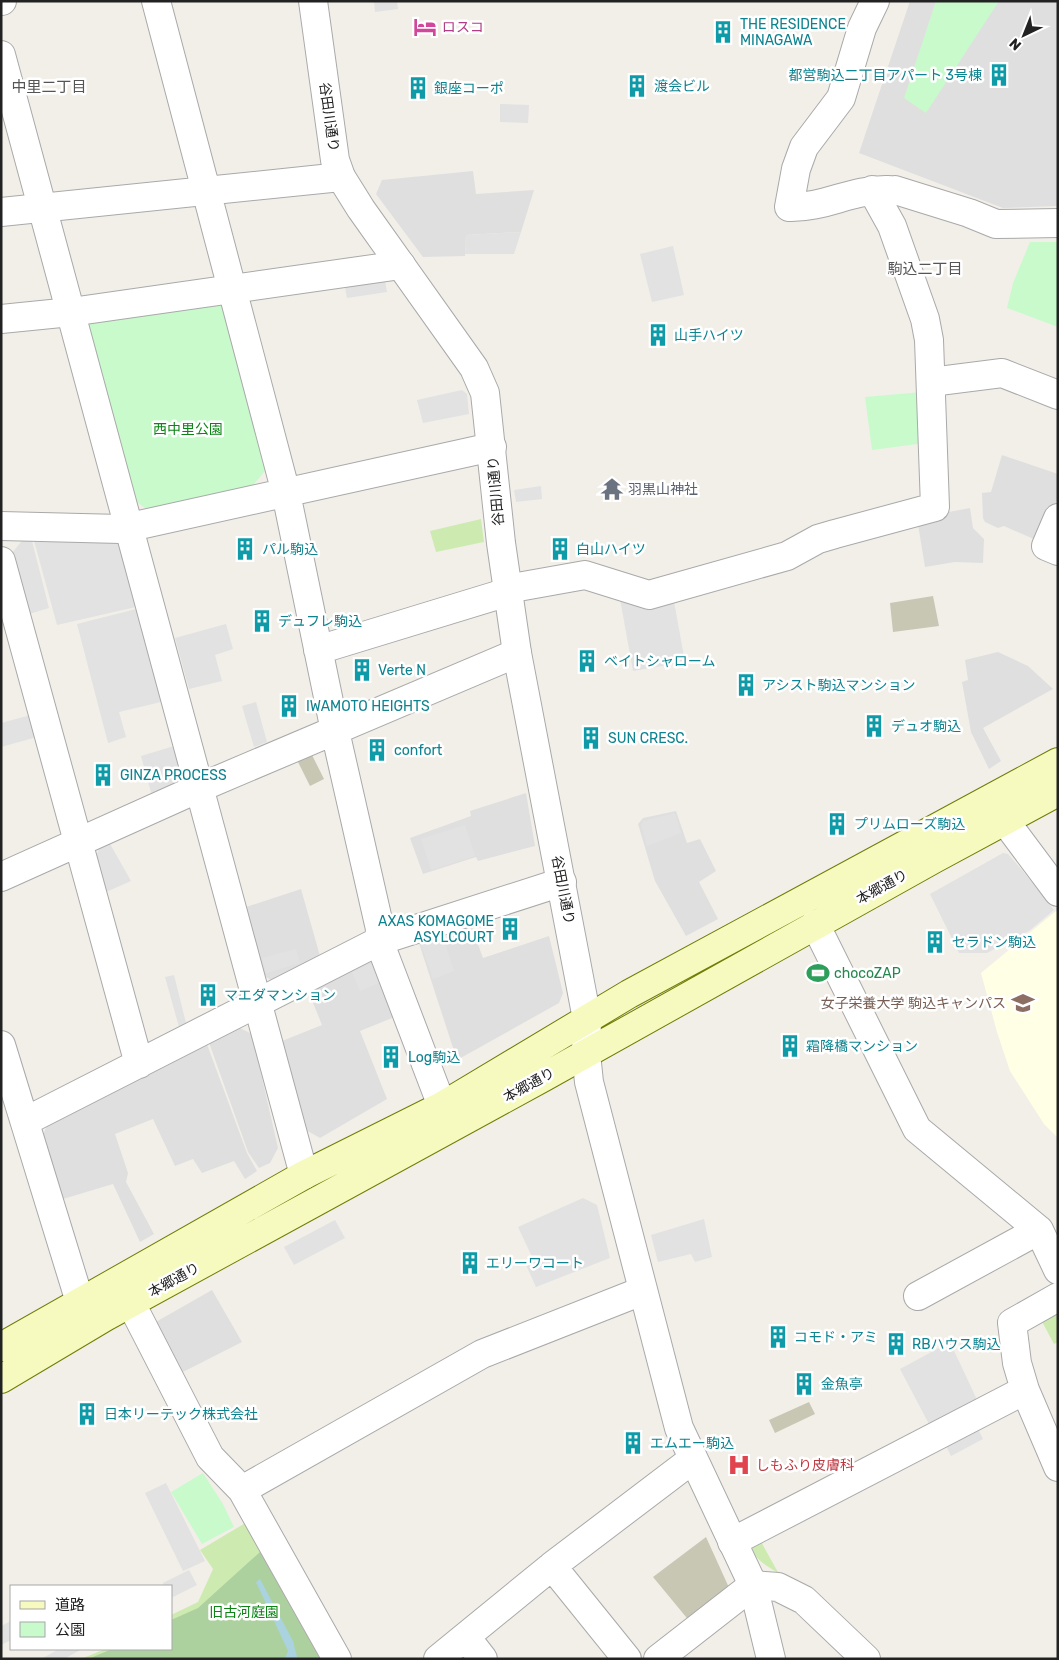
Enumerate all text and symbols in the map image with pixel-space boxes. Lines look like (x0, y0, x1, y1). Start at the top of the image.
north arrow (999, 10, 1049, 60)
hotel icon: ロスコ (412, 14, 438, 40)
place label: THE RESIDENCE MINAGAWA (740, 16, 846, 49)
place label: ロスコ (442, 19, 484, 36)
building icon: THE RESIDENCE MINAGAWA (710, 19, 736, 45)
text: N (1006, 34, 1025, 54)
building icon: 都営駒込二丁目アパート 3号棟 (986, 62, 1012, 88)
place label: 都営駒込二丁目アパート 3号棟 (788, 67, 982, 84)
building icon: 渡会ビル (624, 73, 650, 99)
building icon: 銀座コーポ (405, 75, 431, 101)
district label: 中里二丁目 (11, 78, 87, 96)
place label: 渡会ビル (654, 78, 710, 95)
place label: 銀座コーポ (434, 80, 504, 97)
street label: 谷田川通り (316, 81, 342, 153)
district label: 駒込二丁目 (887, 260, 963, 278)
building icon: 山手ハイツ (645, 322, 671, 348)
place label: 山手ハイツ (674, 327, 744, 344)
park label: 西中里公園 (153, 421, 223, 438)
street label: 谷田川通り (484, 455, 508, 527)
temple icon: 羽黒山神社 (599, 476, 625, 502)
place label: 羽黒山神社 (628, 481, 698, 498)
building icon: パル駒込 (232, 536, 258, 562)
building icon: 白山ハイツ (547, 536, 573, 562)
place label: パル駒込 (262, 541, 318, 558)
place label: 白山ハイツ (576, 541, 646, 558)
building icon: デュフレ駒込 (249, 608, 275, 634)
place label: デュフレ駒込 (278, 613, 362, 630)
building icon: ベイトシャローム (574, 648, 600, 674)
place label: ベイトシャローム (604, 653, 716, 670)
building icon: Verte N (349, 657, 375, 683)
place label: Verte N (378, 662, 426, 679)
building icon: アシスト駒込マンション (733, 672, 759, 698)
place label: アシスト駒込マンション (762, 677, 915, 694)
building icon: IWAMOTO HEIGHTS (276, 693, 302, 719)
place label: IWAMOTO HEIGHTS (306, 698, 430, 715)
building icon: デュオ駒込 (861, 713, 887, 739)
place label: デュオ駒込 (891, 718, 961, 735)
building icon: SUN CRESC. (578, 725, 604, 751)
place label: SUN CRESC. (608, 730, 688, 747)
building icon: confort (364, 737, 390, 763)
place label: confort (394, 742, 443, 759)
building icon: GINZA PROCESS (90, 762, 116, 788)
place label: GINZA PROCESS (120, 767, 227, 784)
building icon: プリムローズ駒込 (824, 811, 850, 837)
place label: プリムローズ駒込 (854, 816, 965, 833)
street label: 谷田川通り (548, 854, 578, 926)
street label: 本郷通り (853, 866, 911, 908)
place label: AXAS KOMAGOME ASYLCOURT (378, 913, 494, 946)
building icon: AXAS KOMAGOME ASYLCOURT (497, 916, 523, 942)
building icon: セラドン駒込 (922, 929, 948, 955)
place label: セラドン駒込 (952, 934, 1036, 951)
sports icon: chocoZAP (805, 960, 831, 986)
place label: chocoZAP (834, 965, 901, 982)
building icon: マエダマンション (195, 982, 221, 1008)
place label: マエダマンション (224, 987, 336, 1004)
school or university icon: 女子栄養大学 駒込キャンパス (1010, 990, 1036, 1016)
place label: 女子栄養大学 駒込キャンパス (821, 995, 1006, 1012)
building icon: 霜降橋マンション (777, 1033, 803, 1059)
place label: 霜降橋マンション (806, 1038, 918, 1055)
building icon: Log駒込 (378, 1044, 404, 1070)
place label: Log駒込 (408, 1049, 460, 1066)
street label: 本郷通り (500, 1064, 558, 1106)
building icon: エリーワコート (457, 1250, 483, 1276)
place label: エリーワコート (486, 1255, 584, 1272)
street label: 本郷通り (145, 1259, 203, 1301)
building icon: コモド・アミ (765, 1324, 791, 1350)
place label: コモド・アミ (794, 1329, 878, 1346)
building icon: RBハウス駒込 (883, 1331, 909, 1357)
place label: RBハウス駒込 (912, 1336, 1001, 1353)
building icon: 金魚亭 (791, 1371, 817, 1397)
place label: 金魚亭 (821, 1376, 863, 1393)
building icon: 日本リーテック株式会社 (74, 1401, 100, 1427)
place label: 日本リーテック株式会社 (104, 1406, 258, 1423)
building icon: エムエー駒込 (620, 1430, 646, 1456)
place label: エムエー駒込 (650, 1435, 734, 1452)
hospital icon: しもふり皮膚科 (726, 1452, 752, 1478)
place label: しもふり皮膚科 (756, 1457, 854, 1474)
legend (10, 1585, 172, 1650)
text: 道路 (55, 1596, 85, 1614)
park label: 旧古河庭園 (209, 1604, 279, 1621)
text: 公園 (55, 1621, 85, 1639)

